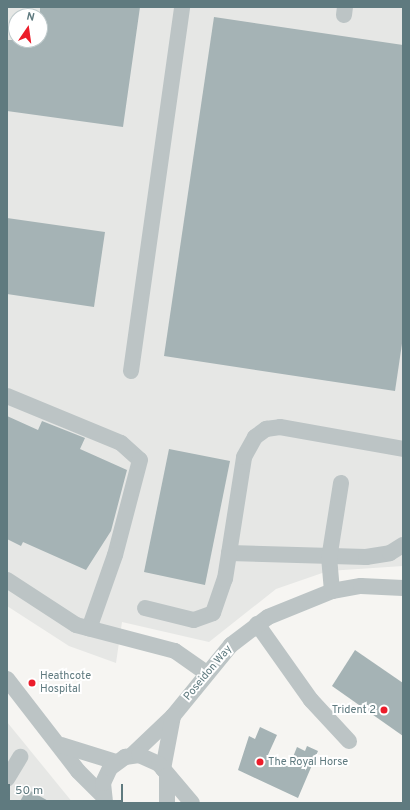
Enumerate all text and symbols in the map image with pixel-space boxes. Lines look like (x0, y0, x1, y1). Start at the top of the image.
north arrow (8, 8, 48, 48)
text: N (25, 10, 36, 25)
street label: Poseidon Way (181, 643, 235, 703)
place label: Heathcote Hospital (40, 670, 91, 696)
marker: Heathcote Hospital (27, 678, 37, 688)
place label: Trident 2 (332, 703, 376, 717)
marker: Trident 2 (379, 705, 389, 715)
place label: The Royal Horse (268, 755, 348, 769)
marker: The Royal Horse (255, 757, 265, 767)
scale bar (10, 776, 125, 802)
text: 50 m (15, 783, 43, 799)

